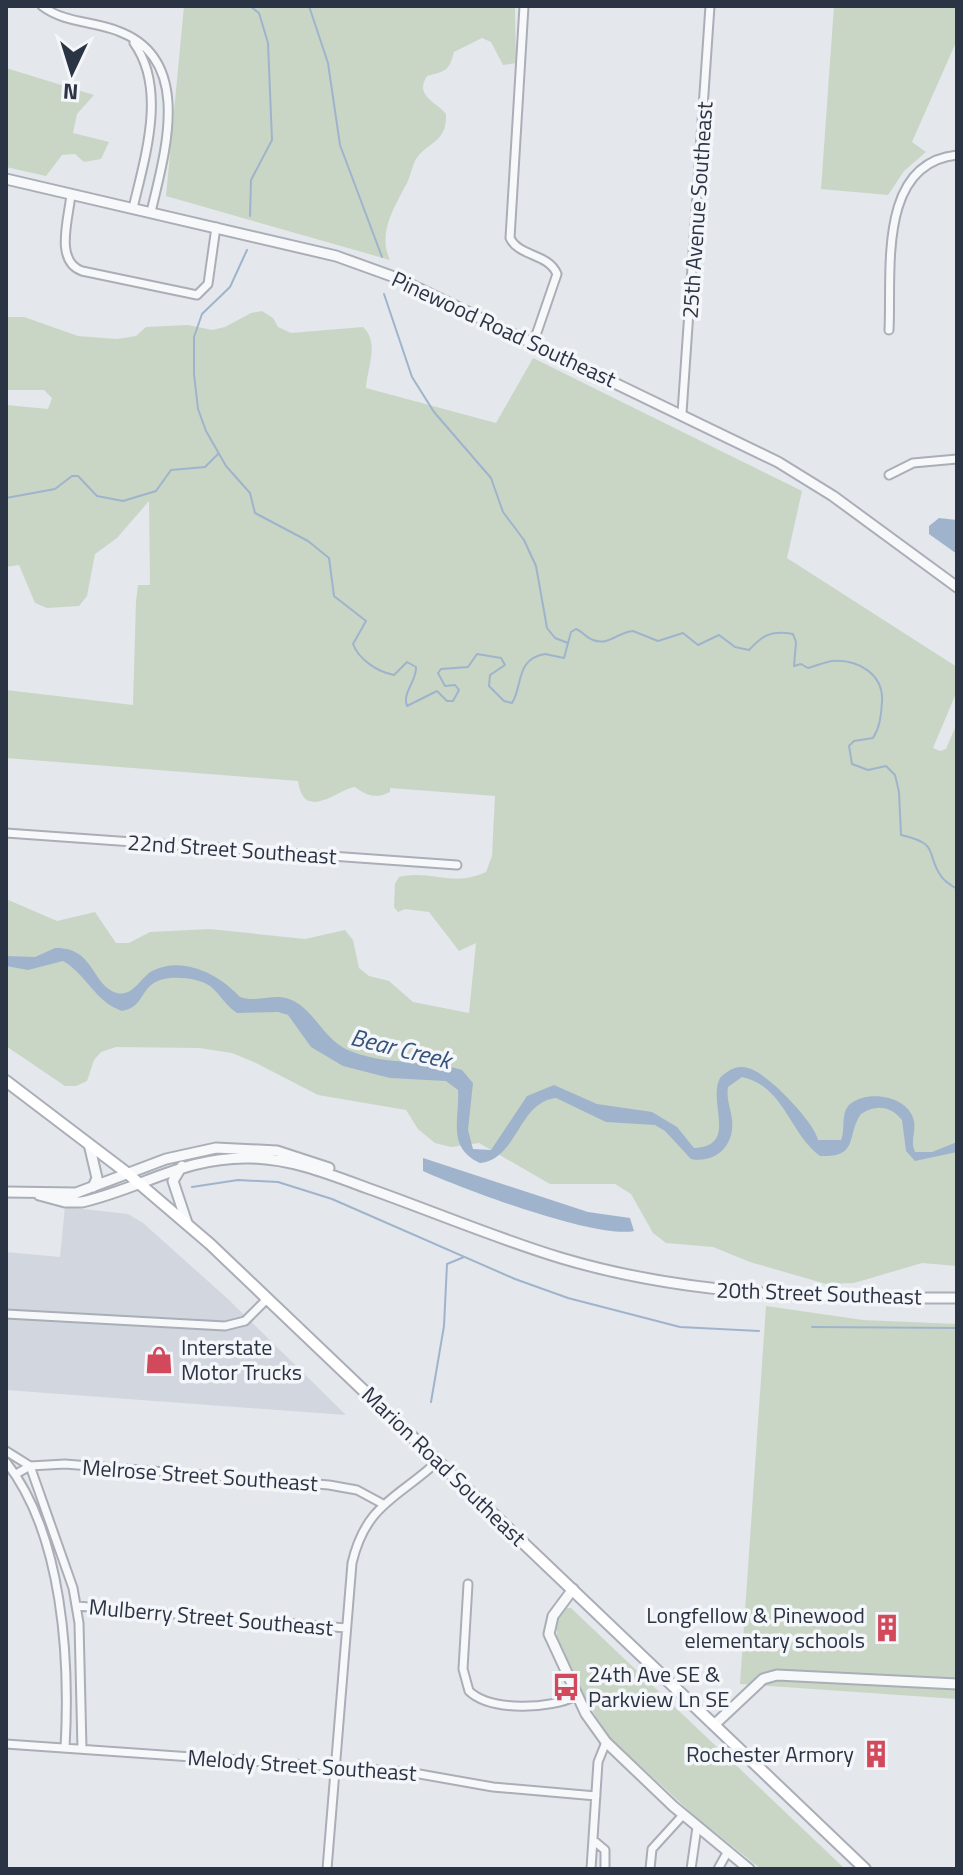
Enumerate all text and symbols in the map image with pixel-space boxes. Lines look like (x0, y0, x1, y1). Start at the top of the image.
north arrow (32, 32, 112, 112)
text: N (62, 74, 79, 109)
street label: 25th Avenue Southeast (672, 100, 722, 320)
street label: Pinewood Road Southeast (386, 262, 622, 396)
street label: 22nd Street Southeast (126, 825, 338, 873)
water label: Bear Creek (347, 1018, 458, 1079)
street label: 20th Street Southeast (716, 1272, 923, 1314)
place label: Interstate Motor Trucks (181, 1330, 302, 1389)
shop icon: Interstate Motor Trucks (144, 1345, 174, 1375)
street label: Marion Road Southeast (354, 1378, 534, 1554)
street label: Melrose Street Southeast (81, 1450, 319, 1500)
street label: Mulberry Street Southeast (87, 1589, 335, 1645)
place label: Longfellow & Pinewood elementary schools (646, 1598, 865, 1657)
building icon: Longfellow & Pinewood elementary schools (872, 1613, 902, 1643)
place label: 24th Ave SE & Parkview Ln SE (588, 1657, 729, 1716)
bus stop icon: 24th Ave SE & Parkview Ln SE (551, 1672, 581, 1702)
place label: Rochester Armory (686, 1737, 854, 1771)
building icon: Rochester Armory (861, 1739, 891, 1769)
street label: Melody Street Southeast (186, 1740, 418, 1790)

